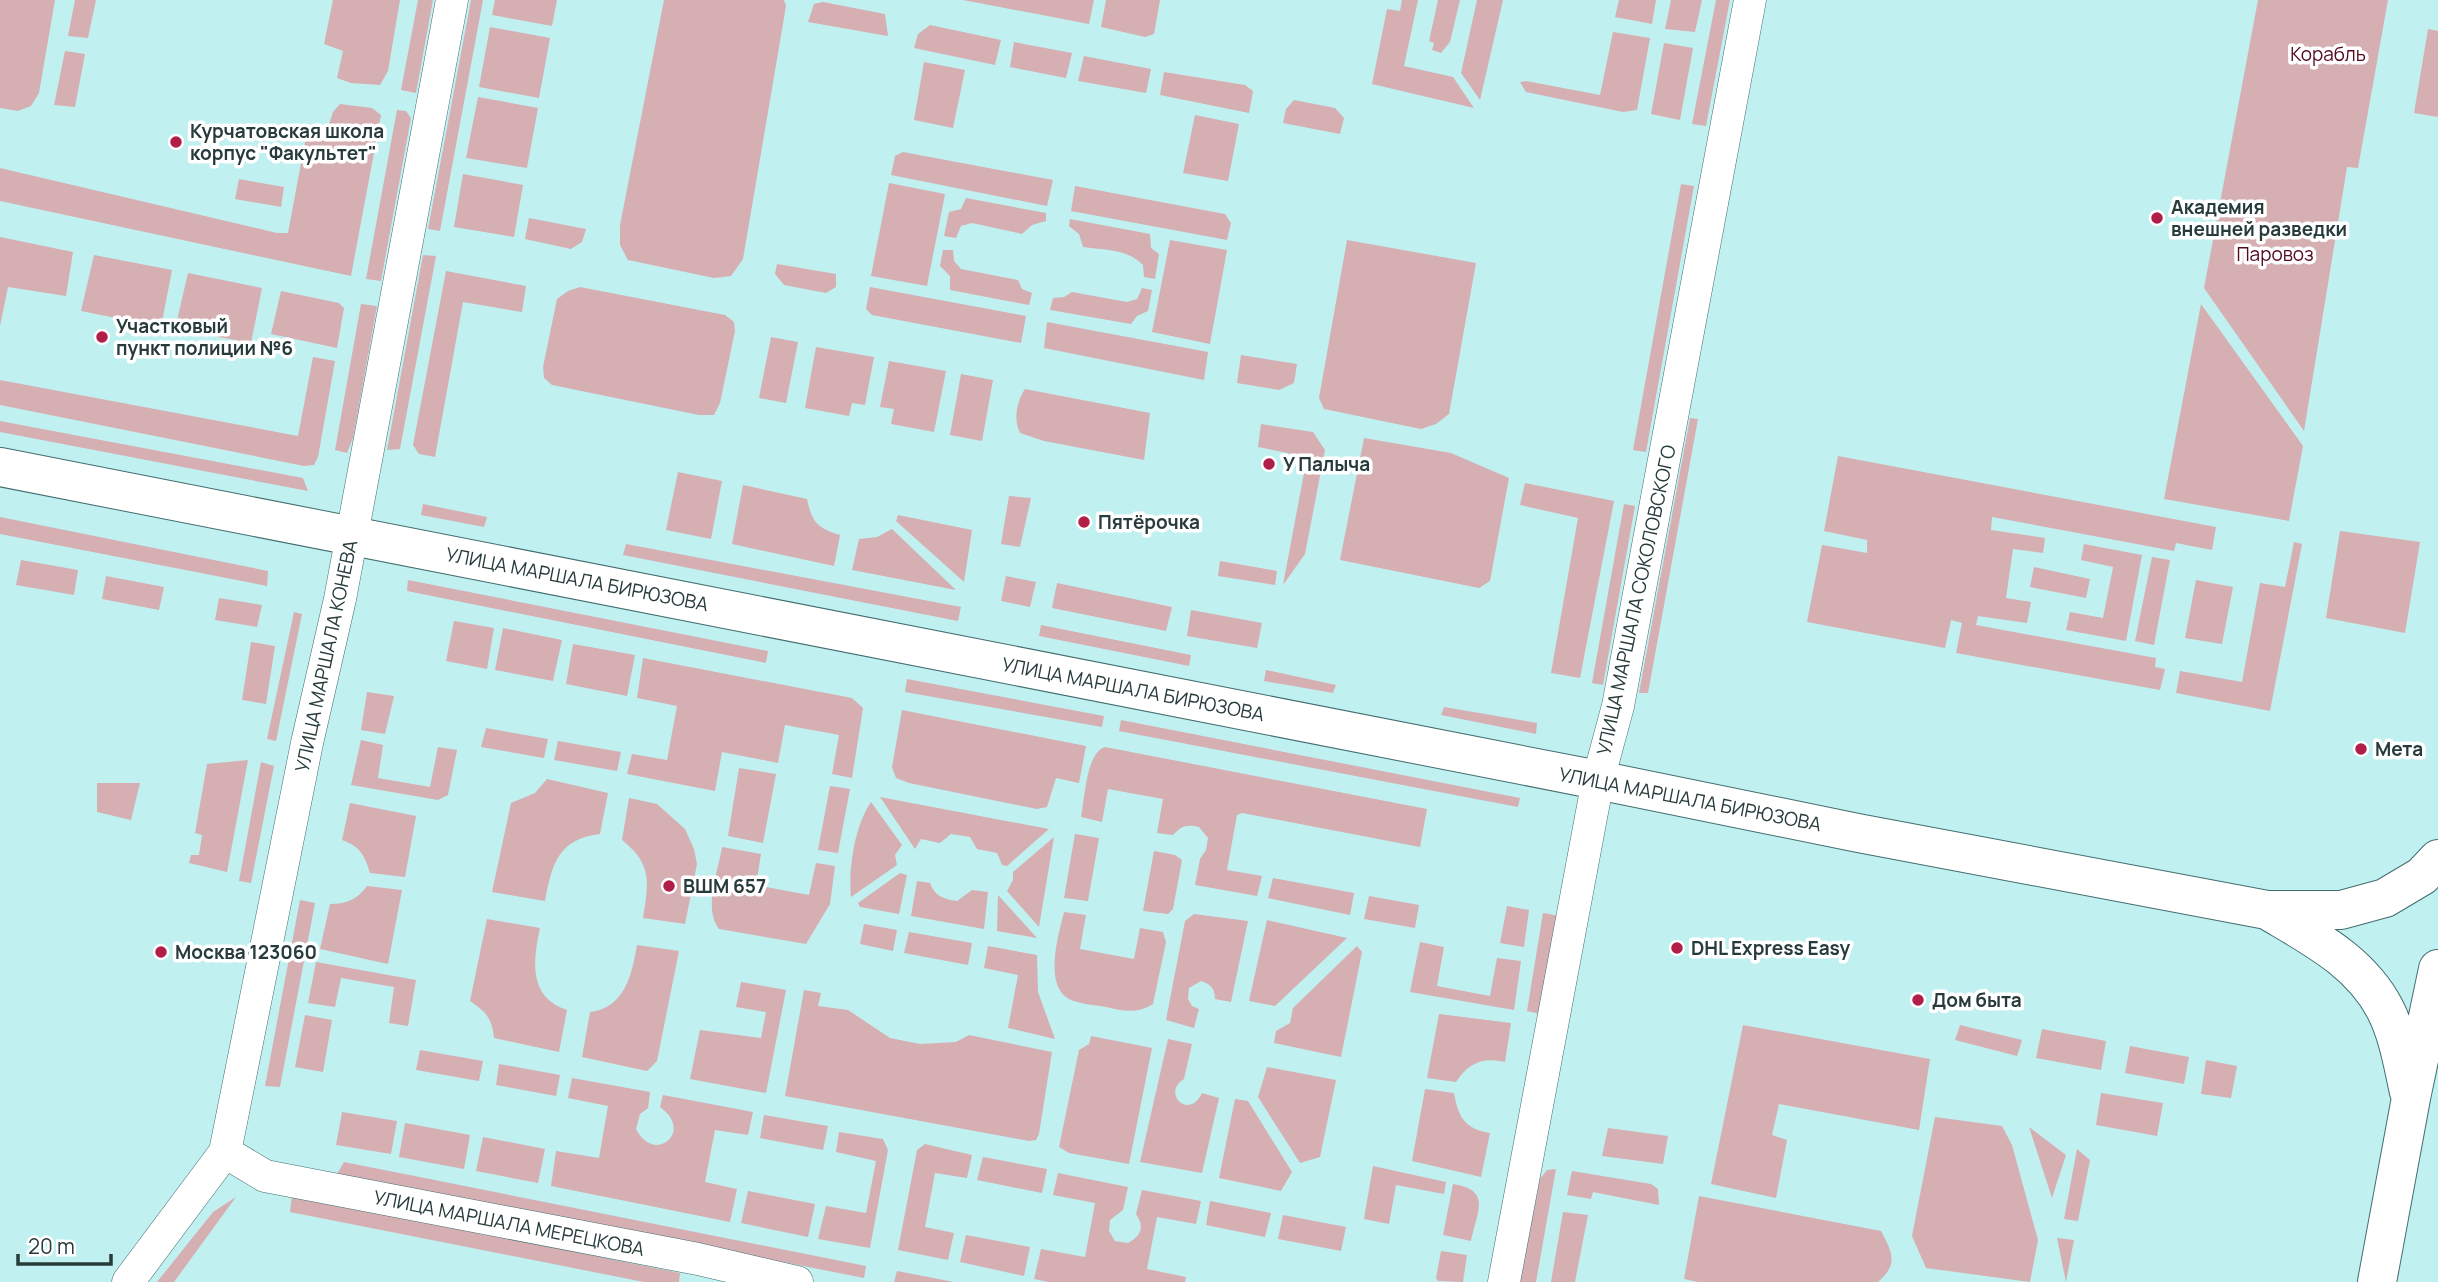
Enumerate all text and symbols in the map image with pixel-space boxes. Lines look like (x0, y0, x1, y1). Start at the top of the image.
park label: Корабль (2290, 41, 2366, 67)
place label: Курчатовская школа корпус "Факультет" (190, 118, 384, 166)
marker: Курчатовская школа корпус "Факультет" (168, 134, 184, 150)
place label: Академия внешней разведки (2171, 194, 2347, 242)
marker: Академия внешней разведки (2149, 210, 2165, 226)
park label: Паровоз (2236, 241, 2314, 267)
place label: Участковый пункт полиции №6 (116, 313, 293, 361)
marker: Участковый пункт полиции №6 (94, 329, 110, 345)
street label: УЛИЦА МАРШАЛА СОКОЛОВСКОГО (1590, 442, 1682, 758)
place label: У Палыча (1283, 451, 1370, 477)
marker: У Палыча (1261, 456, 1277, 472)
place label: Пятёрочка (1098, 509, 1200, 535)
marker: Пятёрочка (1076, 514, 1092, 530)
street label: УЛИЦА МАРШАЛА КОНЕВА (289, 538, 363, 774)
street label: УЛИЦА МАРШАЛА БИРЮЗОВА (443, 541, 711, 617)
street label: УЛИЦА МАРШАЛА БИРЮЗОВА (999, 651, 1267, 727)
place label: Мета (2375, 736, 2423, 762)
marker: Мета (2353, 741, 2369, 757)
street label: УЛИЦА МАРШАЛА БИРЮЗОВА (1556, 761, 1824, 837)
place label: ВШM 657 (683, 873, 766, 899)
marker: ВШM 657 (661, 878, 677, 894)
place label: DHL Express Easy (1691, 935, 1851, 961)
place label: Москва 123060 (175, 939, 317, 965)
marker: DHL Express Easy (1669, 940, 1685, 956)
marker: Москва 123060 (153, 944, 169, 960)
place label: Дом быта (1932, 987, 2022, 1013)
marker: Дом быта (1910, 992, 1926, 1008)
street label: УЛИЦА МАРШАЛА МЕРЕЦКОВА (371, 1184, 647, 1262)
scale bar (18, 1222, 110, 1266)
text: 20 m (28, 1232, 75, 1260)

